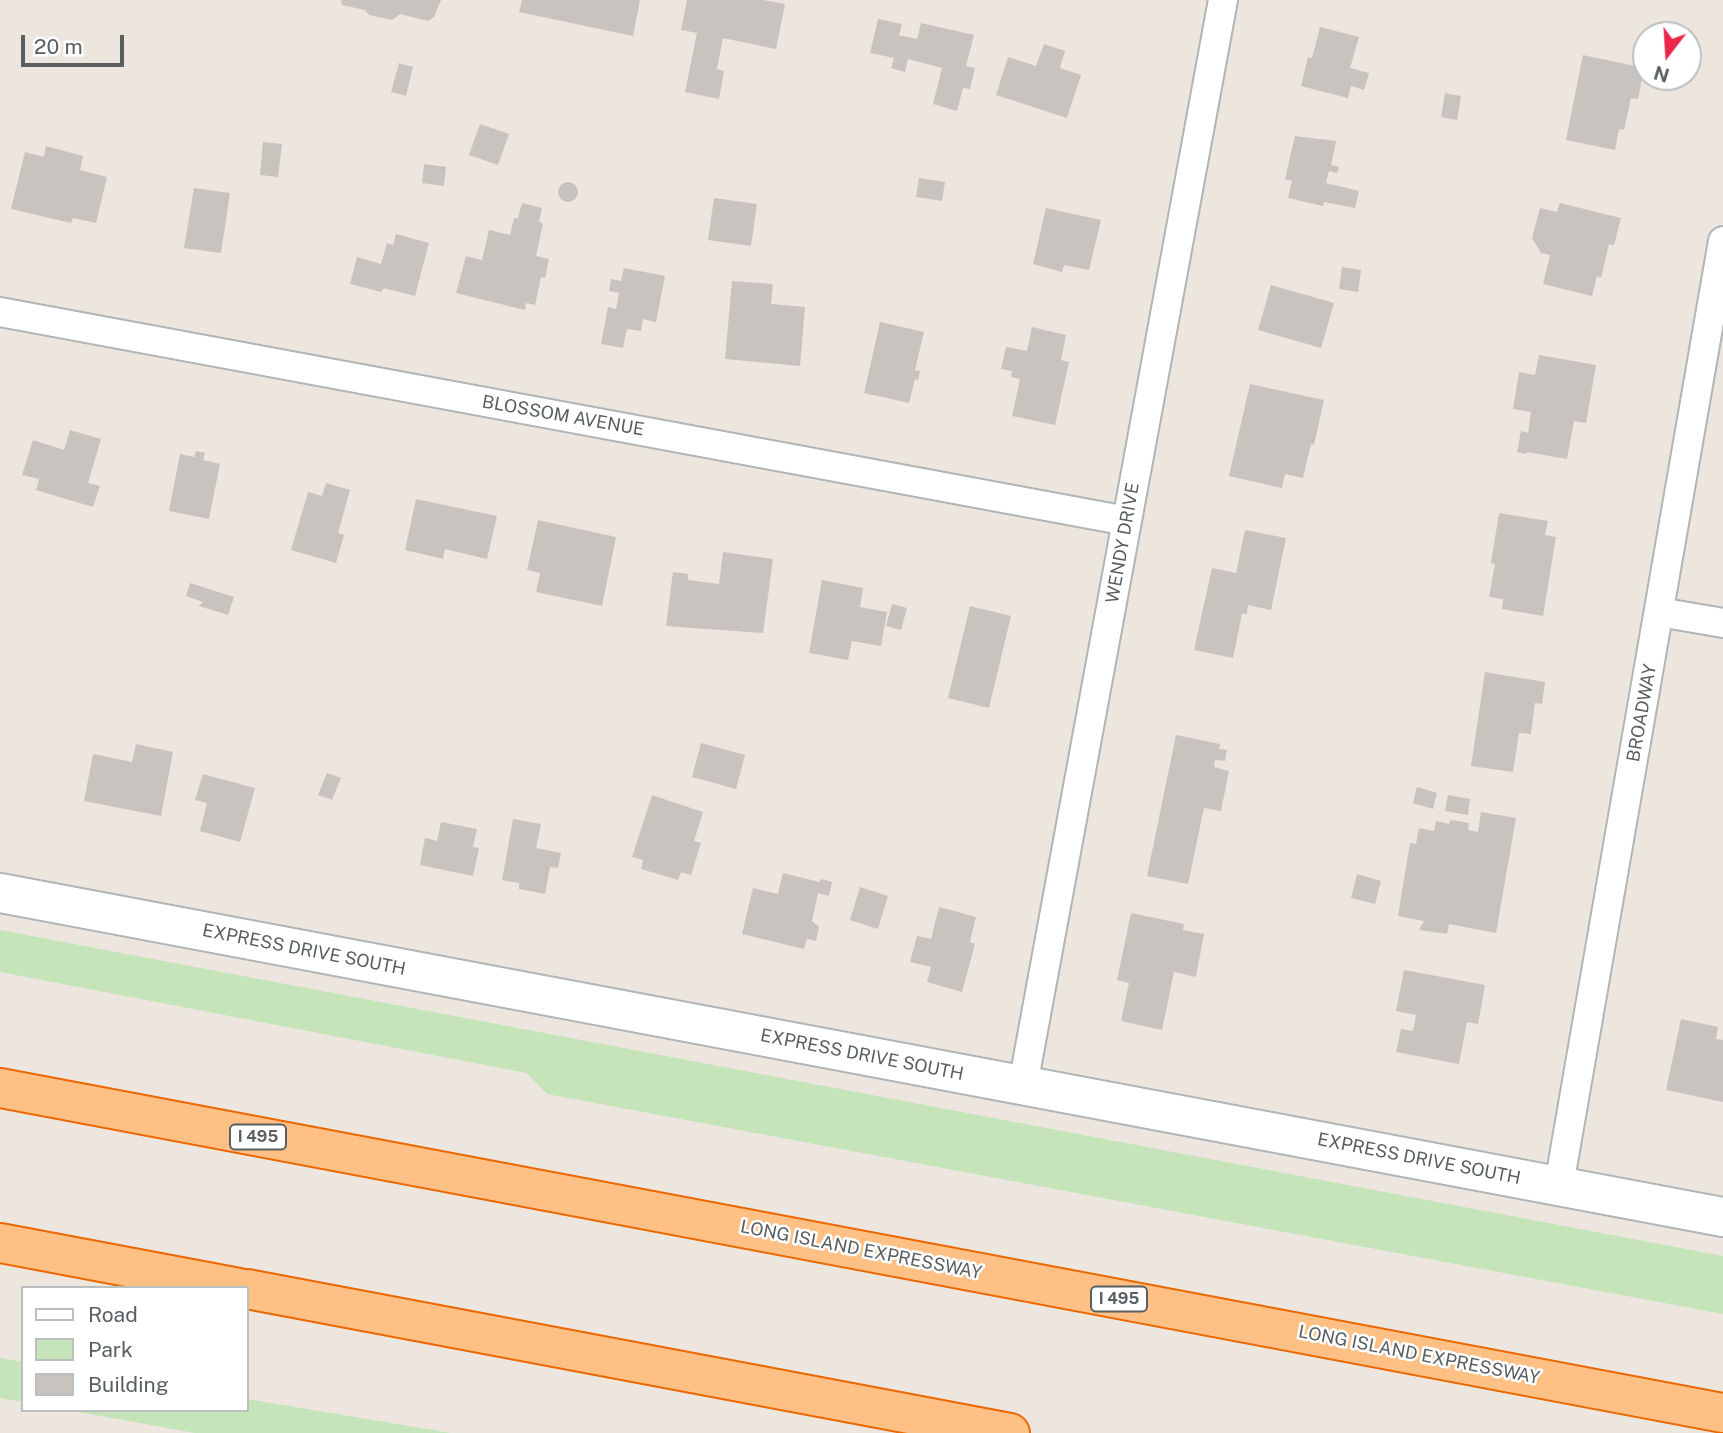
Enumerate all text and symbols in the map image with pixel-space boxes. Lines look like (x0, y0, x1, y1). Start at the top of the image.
scale bar (24, 21, 128, 65)
north arrow (1632, 21, 1702, 91)
text: 20 m (34, 34, 83, 59)
text: N (1651, 61, 1672, 87)
street label: BLOSSOM AVENUE (480, 391, 646, 441)
street label: WENDY DRIVE (1102, 481, 1144, 605)
street label: BROADWAY (1623, 662, 1661, 764)
street label: EXPRESS DRIVE SOUTH (201, 920, 407, 980)
street label: EXPRESS DRIVE SOUTH (759, 1025, 965, 1085)
road number: I 495 (230, 1124, 286, 1149)
street label: EXPRESS DRIVE SOUTH (1316, 1129, 1522, 1189)
street label: LONG ISLAND EXPRESSWAY (738, 1216, 984, 1284)
legend (21, 1286, 248, 1412)
road number: I 495 (1091, 1287, 1147, 1312)
text: Road (88, 1302, 138, 1327)
street label: LONG ISLAND EXPRESSWAY (1296, 1321, 1542, 1389)
text: Park (88, 1337, 133, 1362)
text: Building (88, 1372, 169, 1397)

